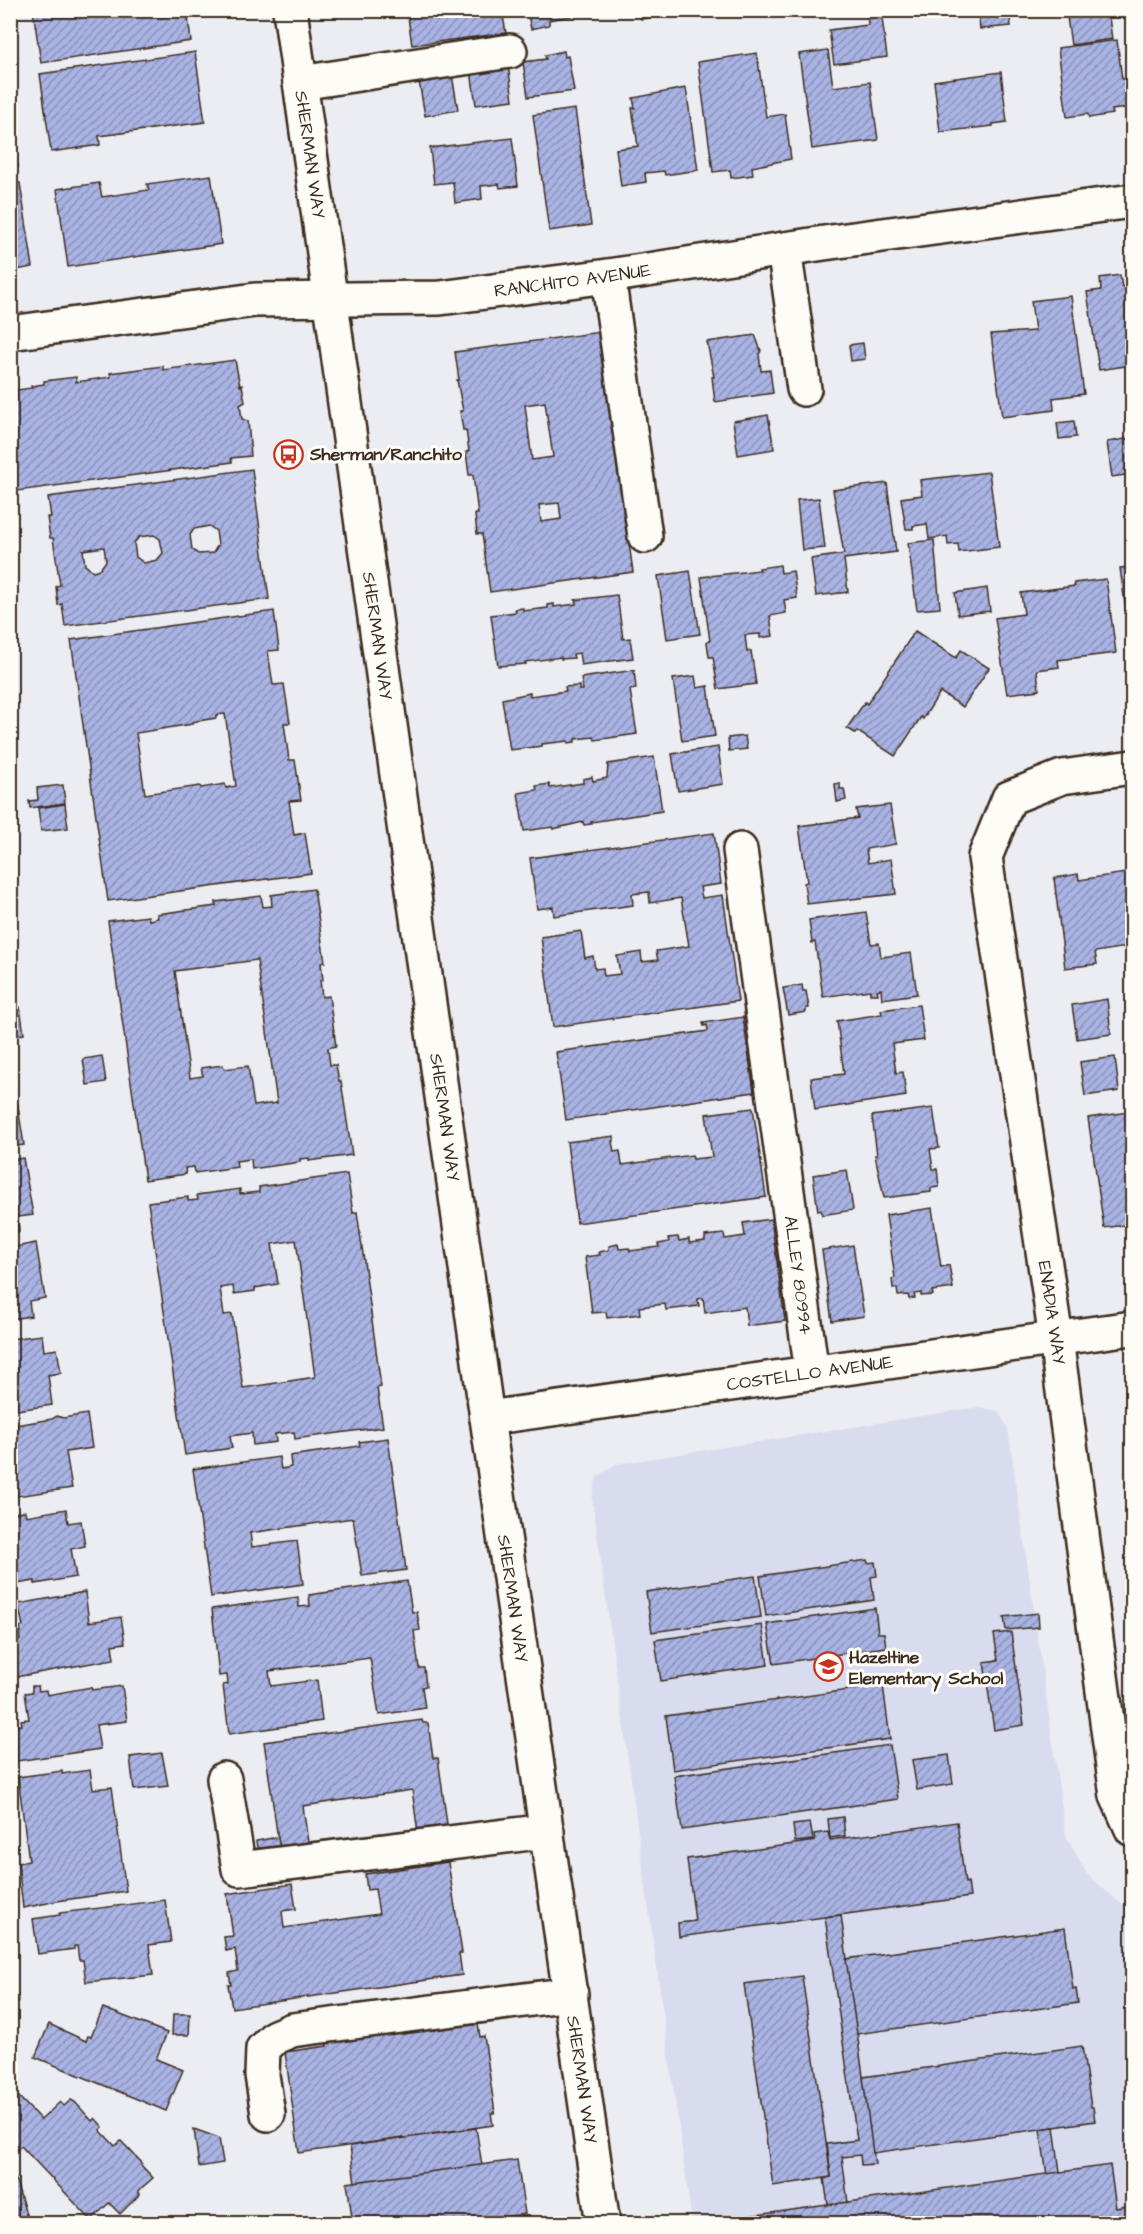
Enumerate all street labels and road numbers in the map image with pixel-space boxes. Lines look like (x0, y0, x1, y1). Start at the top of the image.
street label: SHERMAN WAY (289, 89, 332, 221)
street label: RANCHITO AVENUE (493, 257, 653, 303)
street label: SHERMAN WAY (356, 570, 399, 702)
street label: SHERMAN WAY (424, 1052, 466, 1183)
street label: ALLEY 80994 (778, 1214, 819, 1336)
street label: ENADIA WAY (1032, 1259, 1072, 1367)
street label: COSTELLO AVENUE (725, 1349, 895, 1397)
street label: SHERMAN WAY (491, 1533, 535, 1664)
street label: SHERMAN WAY (561, 2014, 604, 2145)

